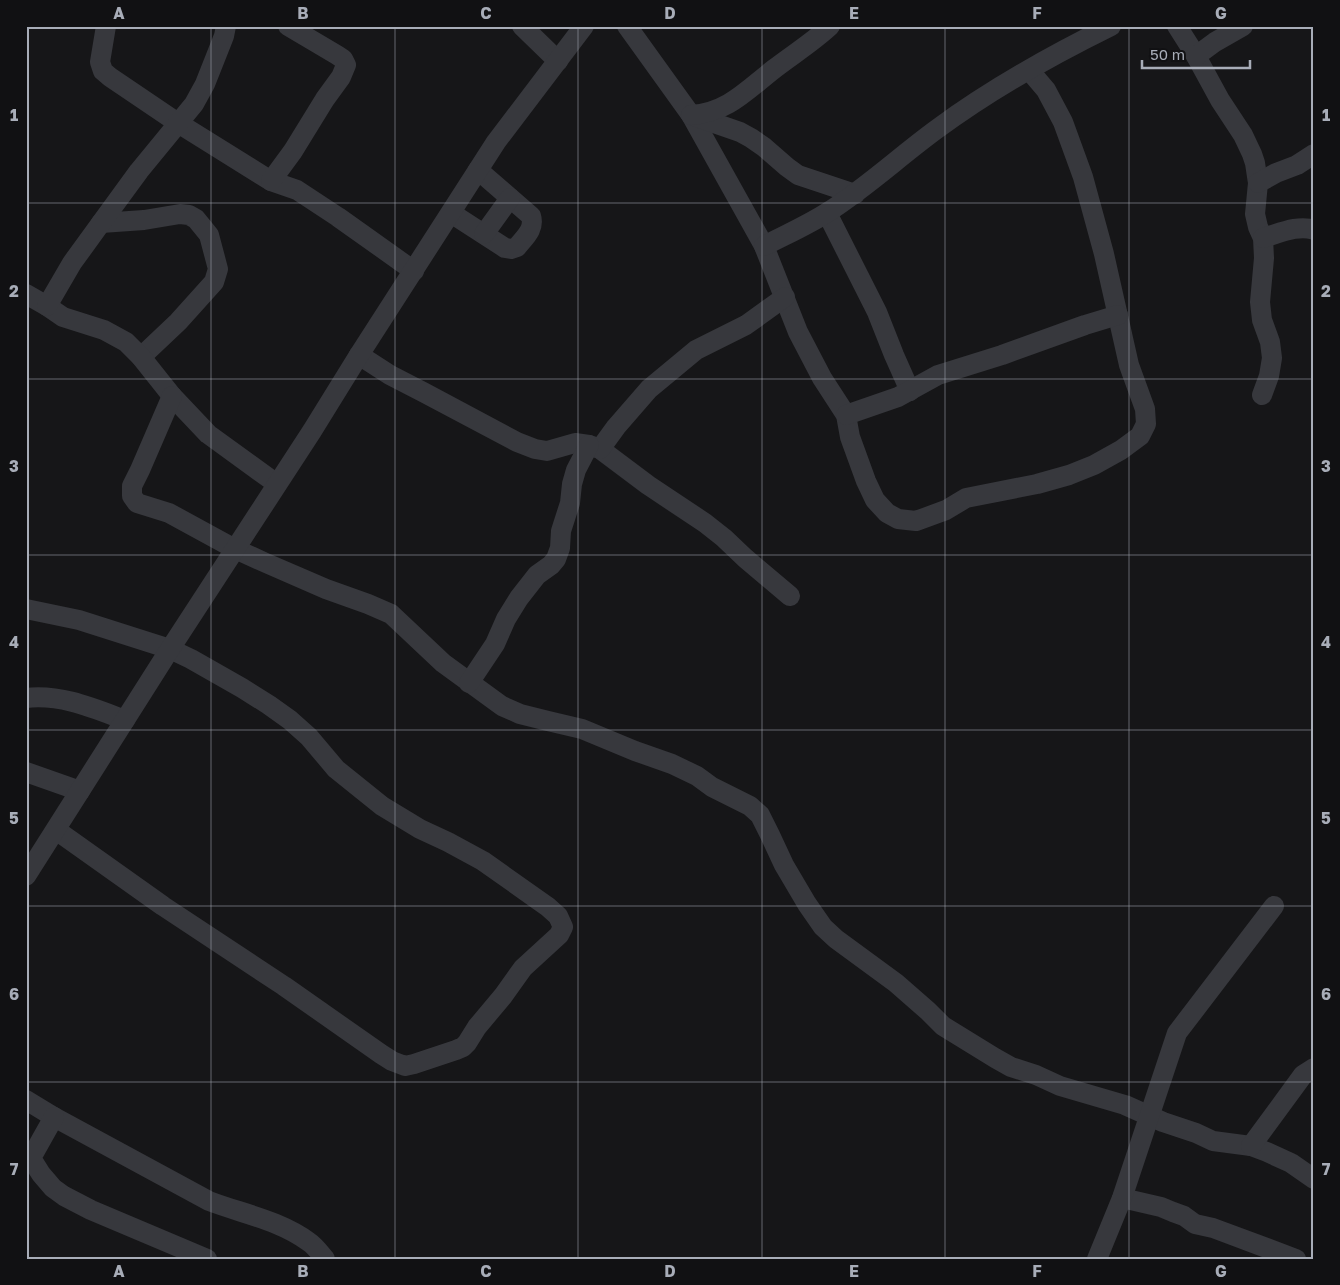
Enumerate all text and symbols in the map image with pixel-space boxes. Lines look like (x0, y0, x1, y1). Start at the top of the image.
text: A (113, 3, 125, 23)
text: B (297, 3, 309, 23)
text: C (480, 3, 492, 23)
text: D (664, 3, 676, 23)
text: E (849, 3, 859, 23)
text: F (1032, 3, 1042, 23)
text: G (1215, 3, 1227, 23)
scale bar (1142, 38, 1250, 70)
text: 50 m (1150, 45, 1185, 63)
text: 1 (10, 105, 18, 125)
text: 1 (1322, 105, 1330, 125)
text: 2 (9, 281, 19, 301)
text: 2 (1321, 281, 1331, 301)
text: 3 (9, 456, 19, 476)
text: 3 (1321, 456, 1331, 476)
text: 4 (9, 632, 19, 652)
text: 4 (1321, 632, 1331, 652)
text: 5 (9, 808, 19, 828)
text: 5 (1321, 808, 1331, 828)
text: 6 (9, 984, 19, 1004)
text: 6 (1321, 984, 1331, 1004)
text: 7 (10, 1159, 19, 1179)
text: 7 (1322, 1159, 1331, 1179)
text: A (113, 1261, 125, 1281)
text: B (297, 1261, 309, 1281)
text: C (480, 1261, 492, 1281)
text: D (664, 1261, 676, 1281)
text: E (849, 1261, 859, 1281)
text: F (1032, 1261, 1042, 1281)
text: G (1215, 1261, 1227, 1281)

